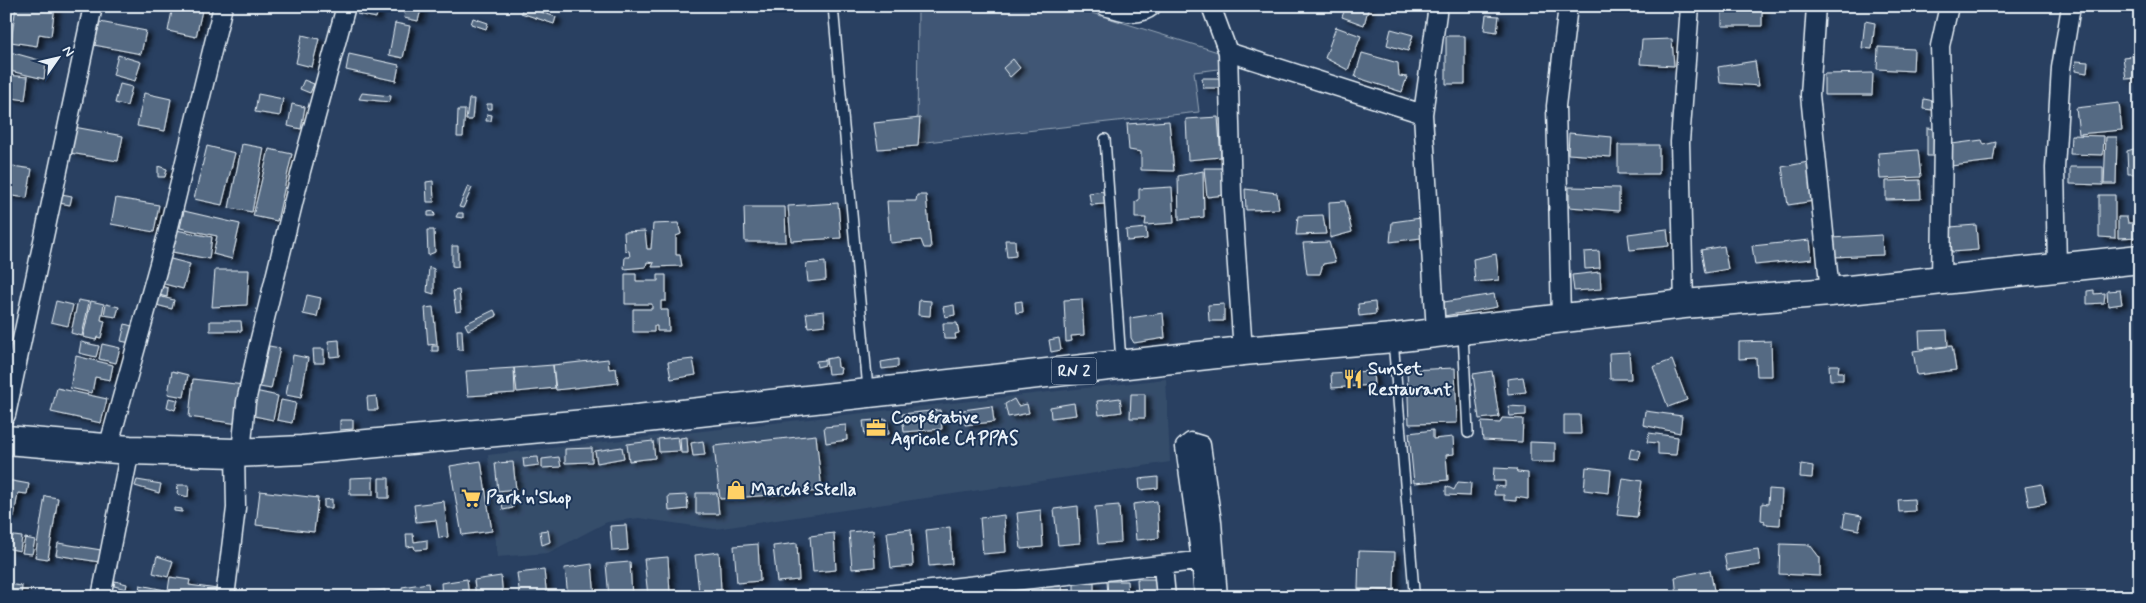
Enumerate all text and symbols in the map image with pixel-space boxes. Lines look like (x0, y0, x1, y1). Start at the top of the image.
north arrow (32, 32, 82, 82)
text: N (58, 42, 78, 60)
place label: Sunset Restaurant (1368, 357, 1452, 402)
road number: RN 2 (1052, 358, 1096, 384)
restaurant icon: Sunset Restaurant (1342, 368, 1364, 390)
place label: Coopérative Agricole CAPPAS (891, 406, 1019, 451)
office icon: Coopérative Agricole CAPPAS (865, 417, 887, 439)
place label: Marché Stella (751, 478, 857, 502)
shop icon: Marché Stella (725, 479, 747, 501)
place label: Park'n'Shop (486, 486, 572, 510)
supermarket icon: Park'n'Shop (460, 487, 482, 509)

